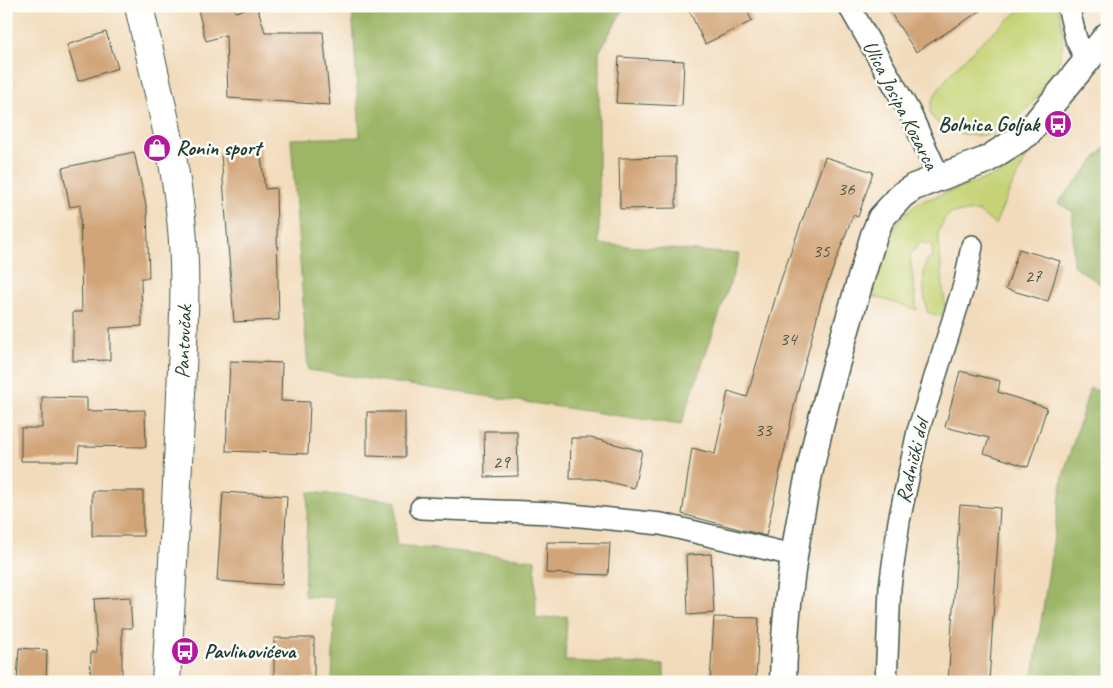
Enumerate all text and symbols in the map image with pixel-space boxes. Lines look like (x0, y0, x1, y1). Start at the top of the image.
street label: Ulica Josipa Kozarca (857, 36, 945, 175)
bus stop icon: Bolnica Goljak (1043, 109, 1073, 139)
place label: Bolnica Goljak (938, 111, 1041, 137)
shop icon: Ronin sport (142, 133, 172, 163)
place label: Ronin sport (176, 135, 264, 161)
house number: 36 (837, 177, 856, 201)
house number: 35 (812, 239, 831, 263)
house number: 27 (1024, 264, 1043, 288)
street label: Pantovčak (169, 303, 197, 379)
house number: 34 (779, 327, 799, 351)
street label: Radnički dol (890, 413, 935, 506)
house number: 33 (754, 418, 773, 442)
house number: 29 (492, 450, 511, 474)
bus stop icon: Pavlinovićeva (170, 636, 200, 666)
place label: Pavlinovićeva (204, 638, 297, 664)

